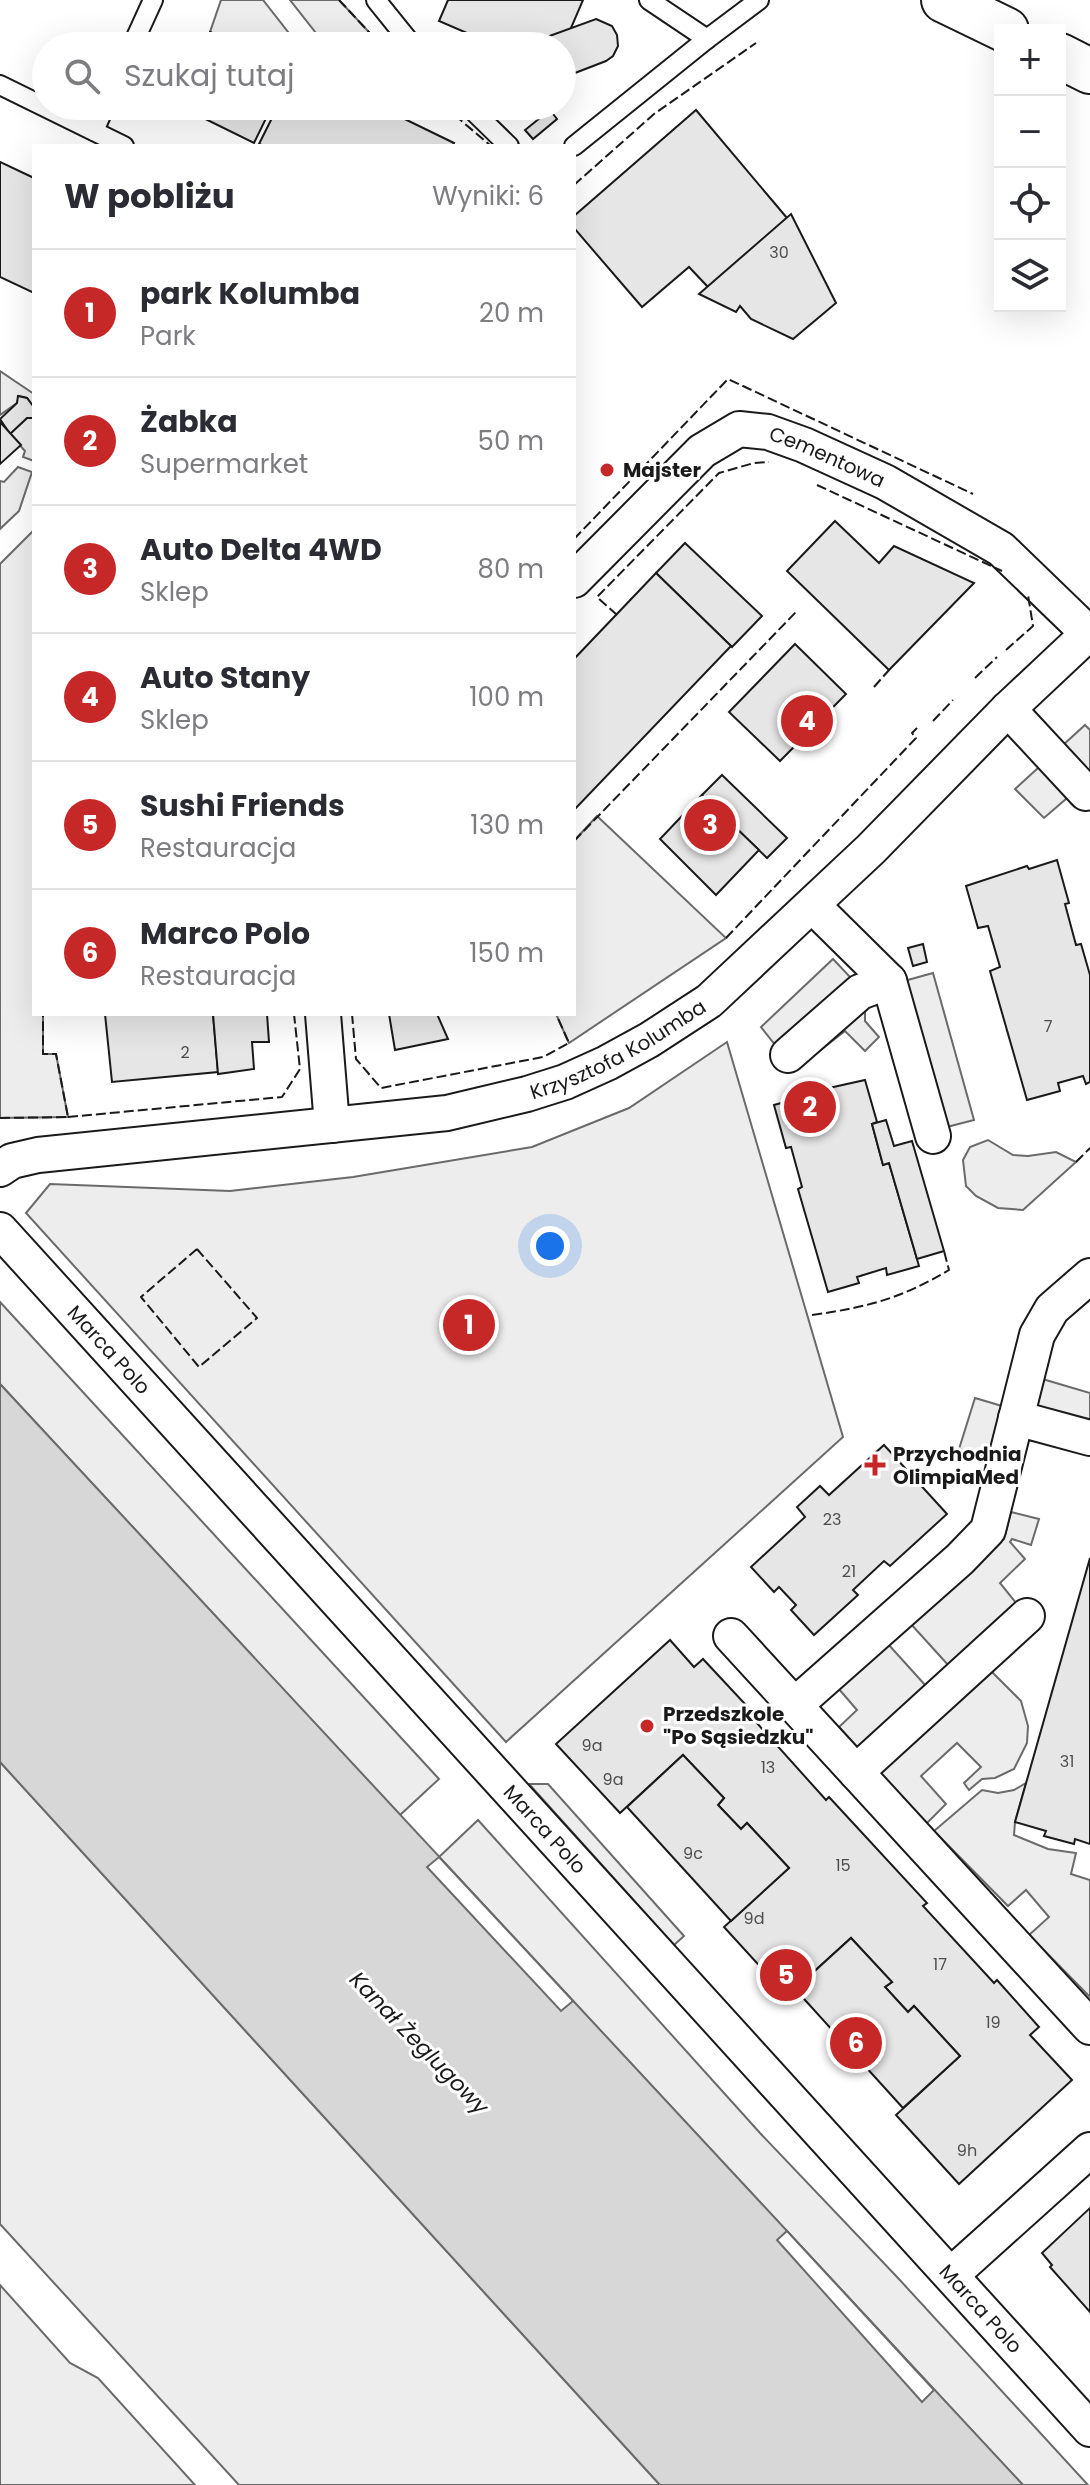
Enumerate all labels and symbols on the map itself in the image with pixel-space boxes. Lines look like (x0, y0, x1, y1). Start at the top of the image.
house number: 30 (769, 241, 789, 264)
street label: Cementowa (765, 420, 890, 494)
place label: Majster (623, 456, 701, 484)
marker: Majster (598, 461, 616, 479)
pin: 4 (781, 691, 833, 751)
pin: 3 (684, 795, 736, 855)
street label: Krzysztofa Kolumba (527, 993, 711, 1106)
house number: 7 (1044, 1015, 1053, 1038)
house number: 2 (180, 1041, 190, 1064)
pin: 2 (784, 1077, 836, 1137)
your location (530, 1226, 570, 1266)
pin: 1 (443, 1295, 495, 1355)
street label: Marca Polo (61, 1299, 157, 1400)
place label: Przychodnia OlimpiaMed (893, 1440, 1021, 1491)
marker: Przychodnia OlimpiaMed (864, 1454, 886, 1476)
house number: 23 (823, 1508, 841, 1531)
house number: 21 (842, 1560, 856, 1583)
place label: Przedszkole "Po Sąsiedzku" (663, 1700, 814, 1751)
marker: Przedszkole "Po Sąsiedzku" (638, 1717, 656, 1735)
house number: 9a (582, 1734, 602, 1757)
house number: 31 (1060, 1750, 1074, 1773)
house number: 13 (761, 1756, 775, 1779)
house number: 9a (603, 1768, 623, 1791)
street label: Marca Polo (497, 1779, 593, 1880)
house number: 9c (683, 1842, 703, 1865)
house number: 15 (835, 1854, 851, 1877)
house number: 9d (744, 1907, 764, 1930)
pin: 5 (760, 1945, 812, 2005)
house number: 17 (933, 1953, 947, 1976)
water label: Kanał Żeglugowy (342, 1964, 497, 2123)
house number: 19 (985, 2011, 1001, 2034)
pin: 6 (830, 2013, 882, 2073)
house number: 9h (957, 2139, 977, 2162)
street label: Marca Polo (933, 2258, 1029, 2359)

